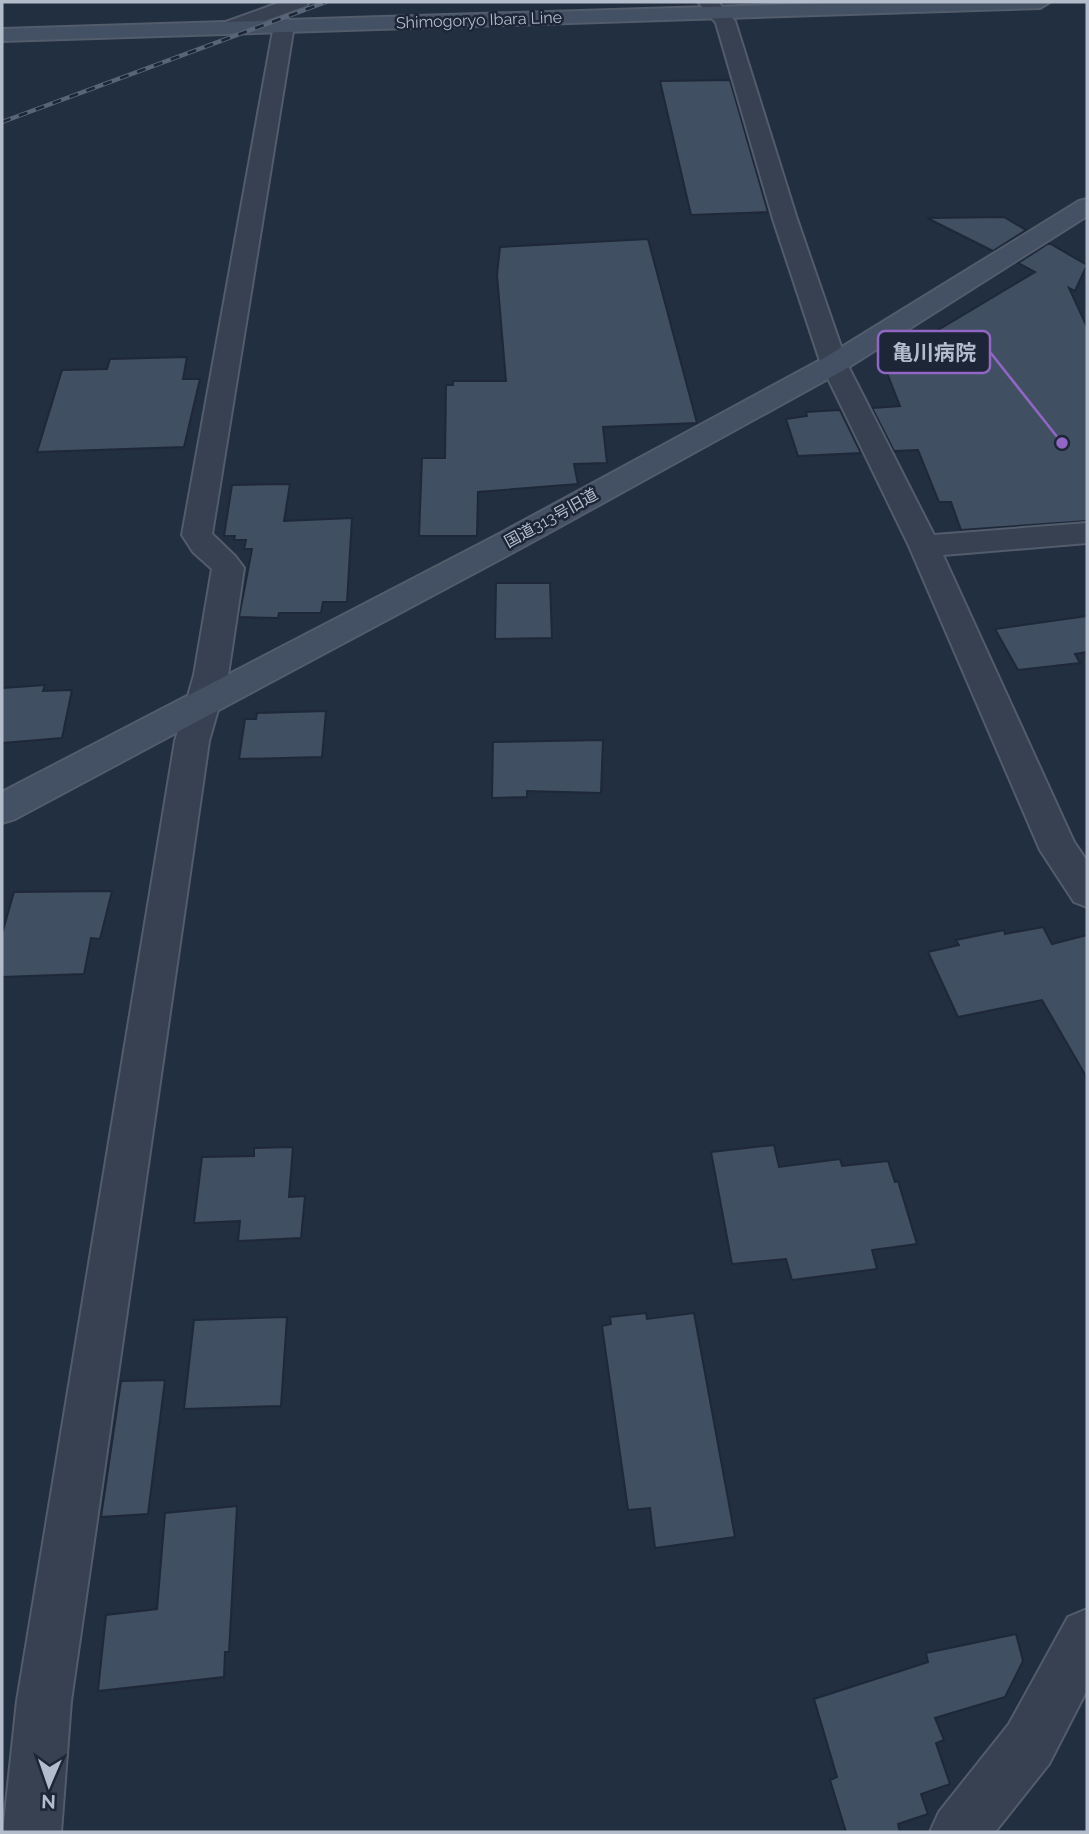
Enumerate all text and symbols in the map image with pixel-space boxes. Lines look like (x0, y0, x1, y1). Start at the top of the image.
street label: Shimogoryo Ibara Line (396, 8, 562, 32)
callout: 亀川病院 (878, 331, 990, 373)
text: 亀川病院 (892, 340, 976, 365)
street label: 国道313号旧道 (501, 484, 601, 552)
north arrow (14, 1750, 84, 1820)
text: N (41, 1791, 56, 1813)

